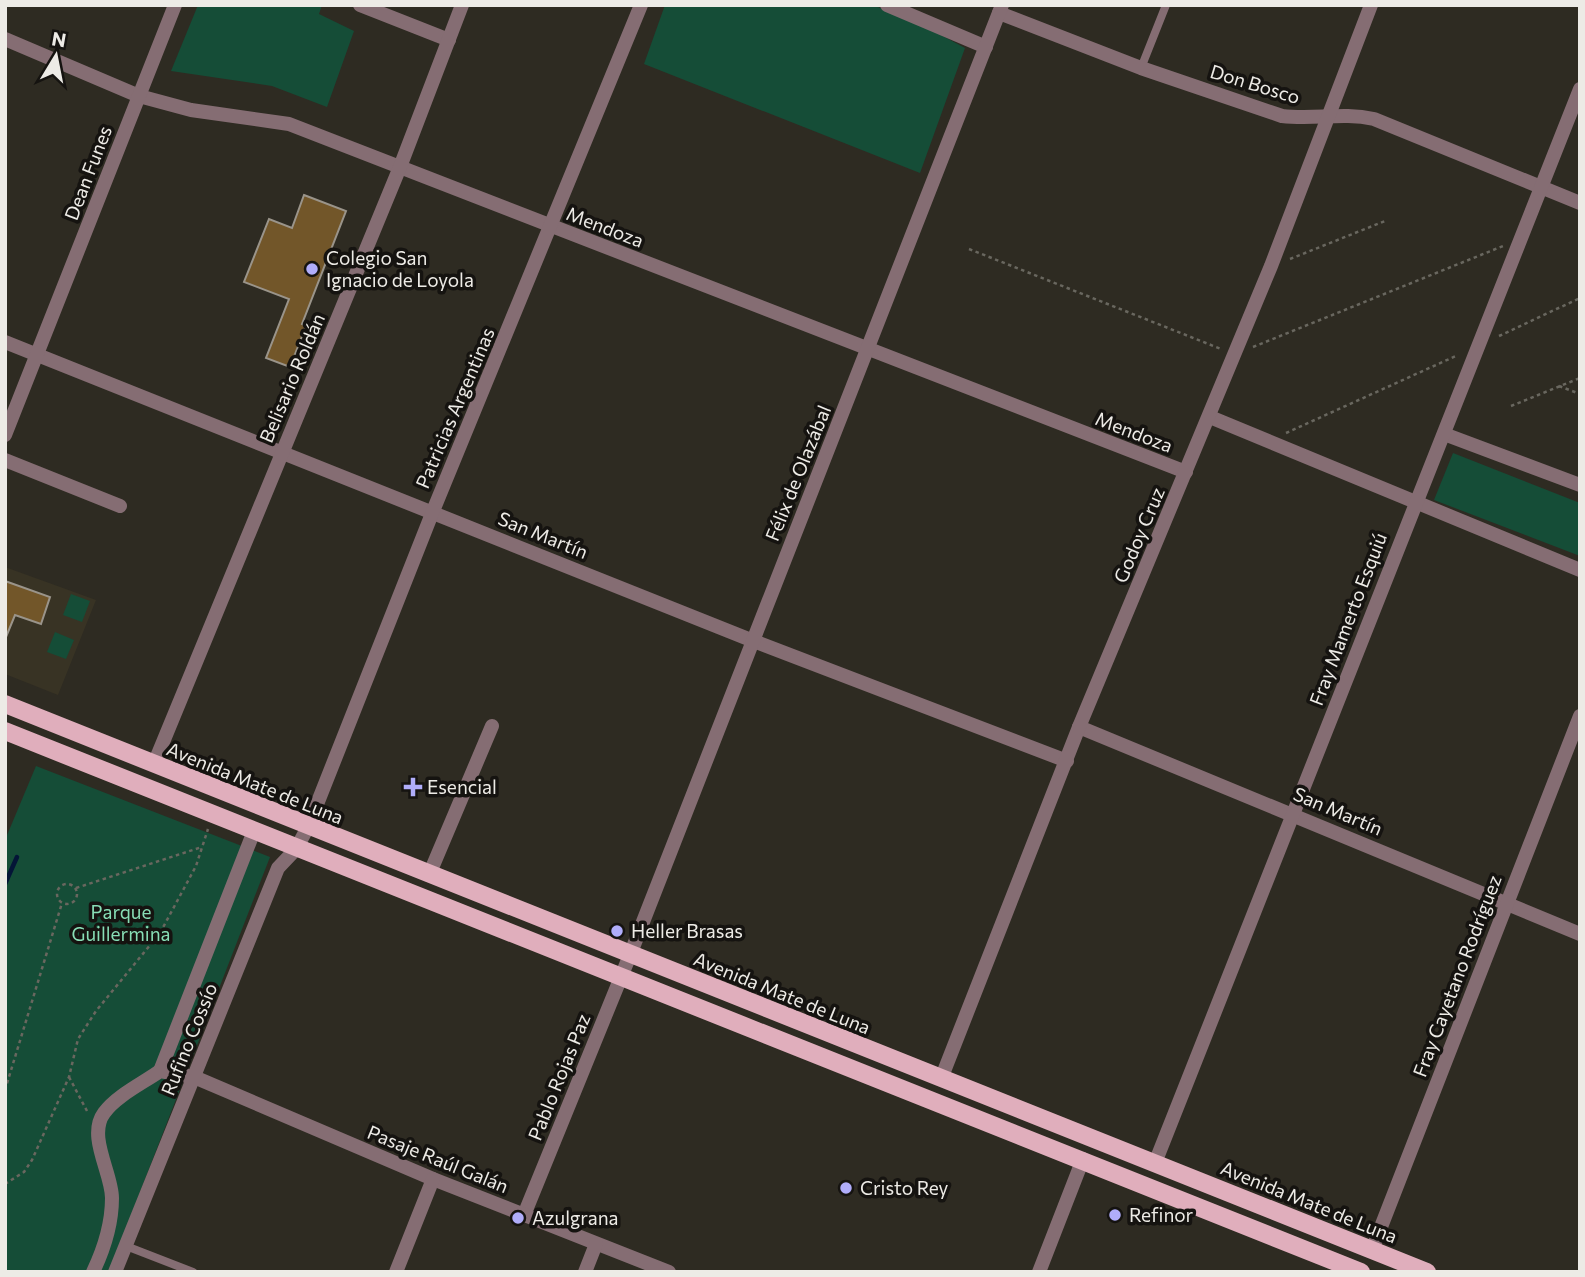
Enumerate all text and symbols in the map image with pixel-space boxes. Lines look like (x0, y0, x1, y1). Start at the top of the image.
north arrow (21, 21, 91, 91)
text: N (50, 26, 68, 51)
street label: Don Bosco (1207, 59, 1303, 108)
street label: Dean Funes (59, 122, 116, 223)
street label: Mendoza (563, 201, 647, 252)
place label: Colegio San Ignacio de Loyola (326, 246, 474, 291)
marker: Colegio San Ignacio de Loyola (304, 261, 320, 277)
street label: Belisario Roldán (254, 310, 329, 446)
street label: Patricias Argentinas (410, 324, 499, 492)
street label: Félix de Olazábal (760, 402, 835, 544)
street label: Mendoza (1092, 406, 1176, 457)
street label: Godoy Cruz (1108, 484, 1169, 586)
street label: San Martín (495, 506, 591, 563)
street label: Fray Mamerto Esquiú (1304, 529, 1391, 708)
street label: Avenida Mate de Luna (164, 737, 347, 828)
place label: Esencial (427, 775, 497, 798)
marker: Esencial (405, 779, 421, 795)
street label: San Martín (1290, 781, 1386, 840)
street label: Fray Cayetano Rodríguez (1407, 872, 1506, 1080)
park label: Parque Guillermina (72, 900, 170, 945)
place label: Heller Brasas (631, 919, 743, 942)
marker: Heller Brasas (609, 923, 625, 939)
street label: Avenida Mate de Luna (691, 947, 874, 1038)
street label: Rufino Cossío (156, 979, 222, 1098)
street label: Pablo Rojas Paz (523, 1010, 594, 1144)
street label: Pasaje Raúl Galán (364, 1120, 512, 1197)
street label: Avenida Mate de Luna (1218, 1156, 1401, 1247)
place label: Cristo Rey (860, 1176, 949, 1199)
marker: Cristo Rey (838, 1180, 854, 1196)
place label: Refinor (1129, 1203, 1194, 1226)
place label: Azulgrana (532, 1206, 618, 1229)
marker: Refinor (1107, 1207, 1123, 1223)
marker: Azulgrana (510, 1210, 526, 1226)

